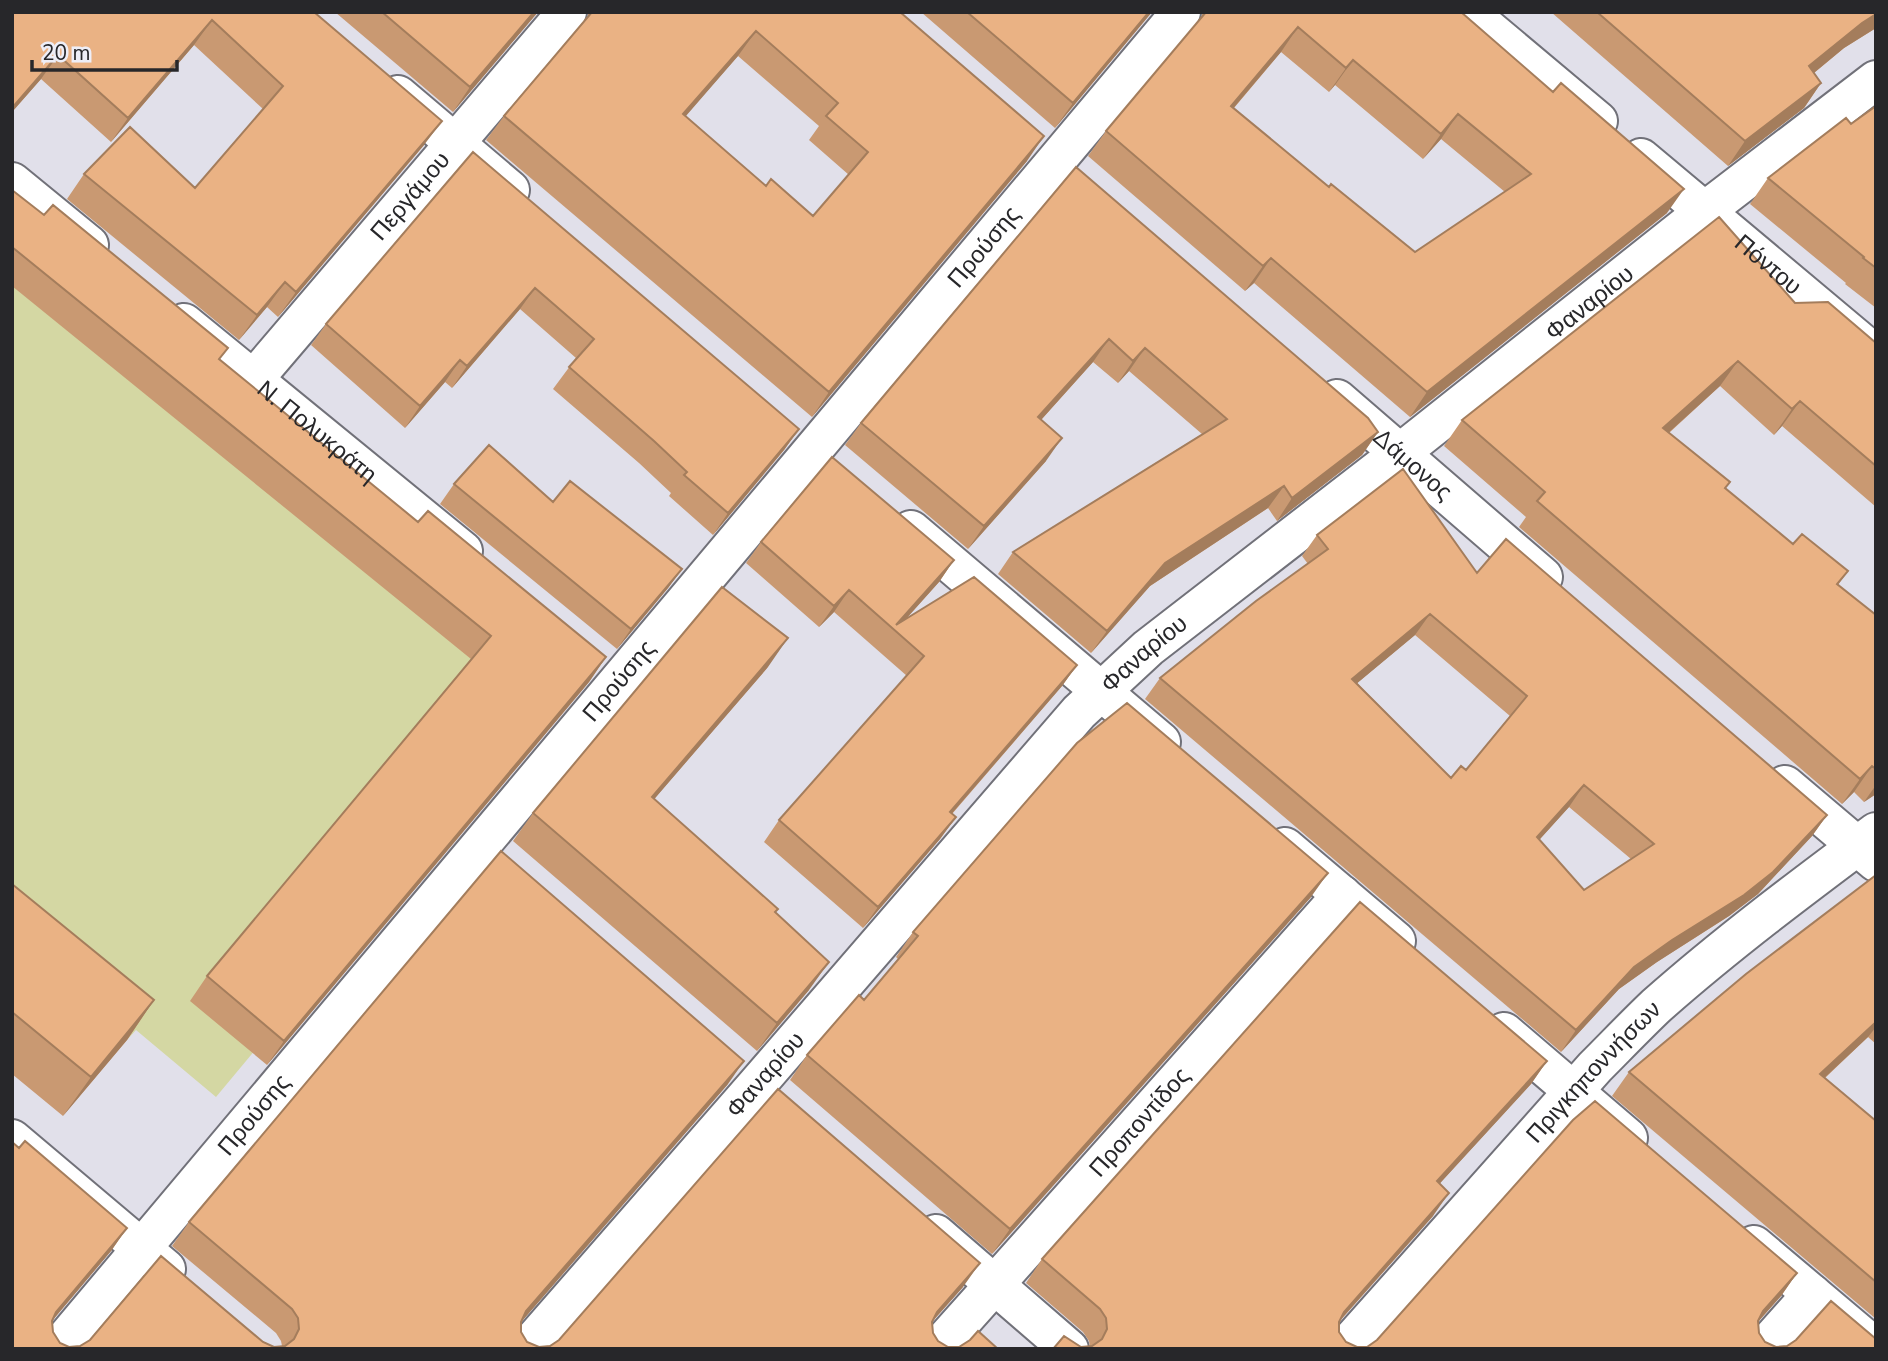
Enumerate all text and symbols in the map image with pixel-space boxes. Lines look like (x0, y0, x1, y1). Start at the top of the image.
scale bar (32, 28, 177, 72)
text: 20 m (42, 39, 91, 67)
street label: Περγάμου (363, 145, 457, 247)
street label: Προύσης (940, 199, 1027, 294)
street label: Πόντου (1728, 227, 1809, 302)
street label: Φαναρίου (1539, 258, 1640, 348)
street label: Ν. Πολυκράτη (250, 373, 384, 490)
street label: Δάμονος (1366, 421, 1459, 508)
street label: Φαναρίου (1094, 607, 1194, 700)
street label: Προύσης (575, 633, 662, 728)
street label: Πριγκηποννήσων (1519, 994, 1668, 1150)
street label: Φαναρίου (719, 1025, 812, 1125)
street label: Προποντίδος (1082, 1060, 1197, 1184)
street label: Προύσης (210, 1067, 297, 1162)

